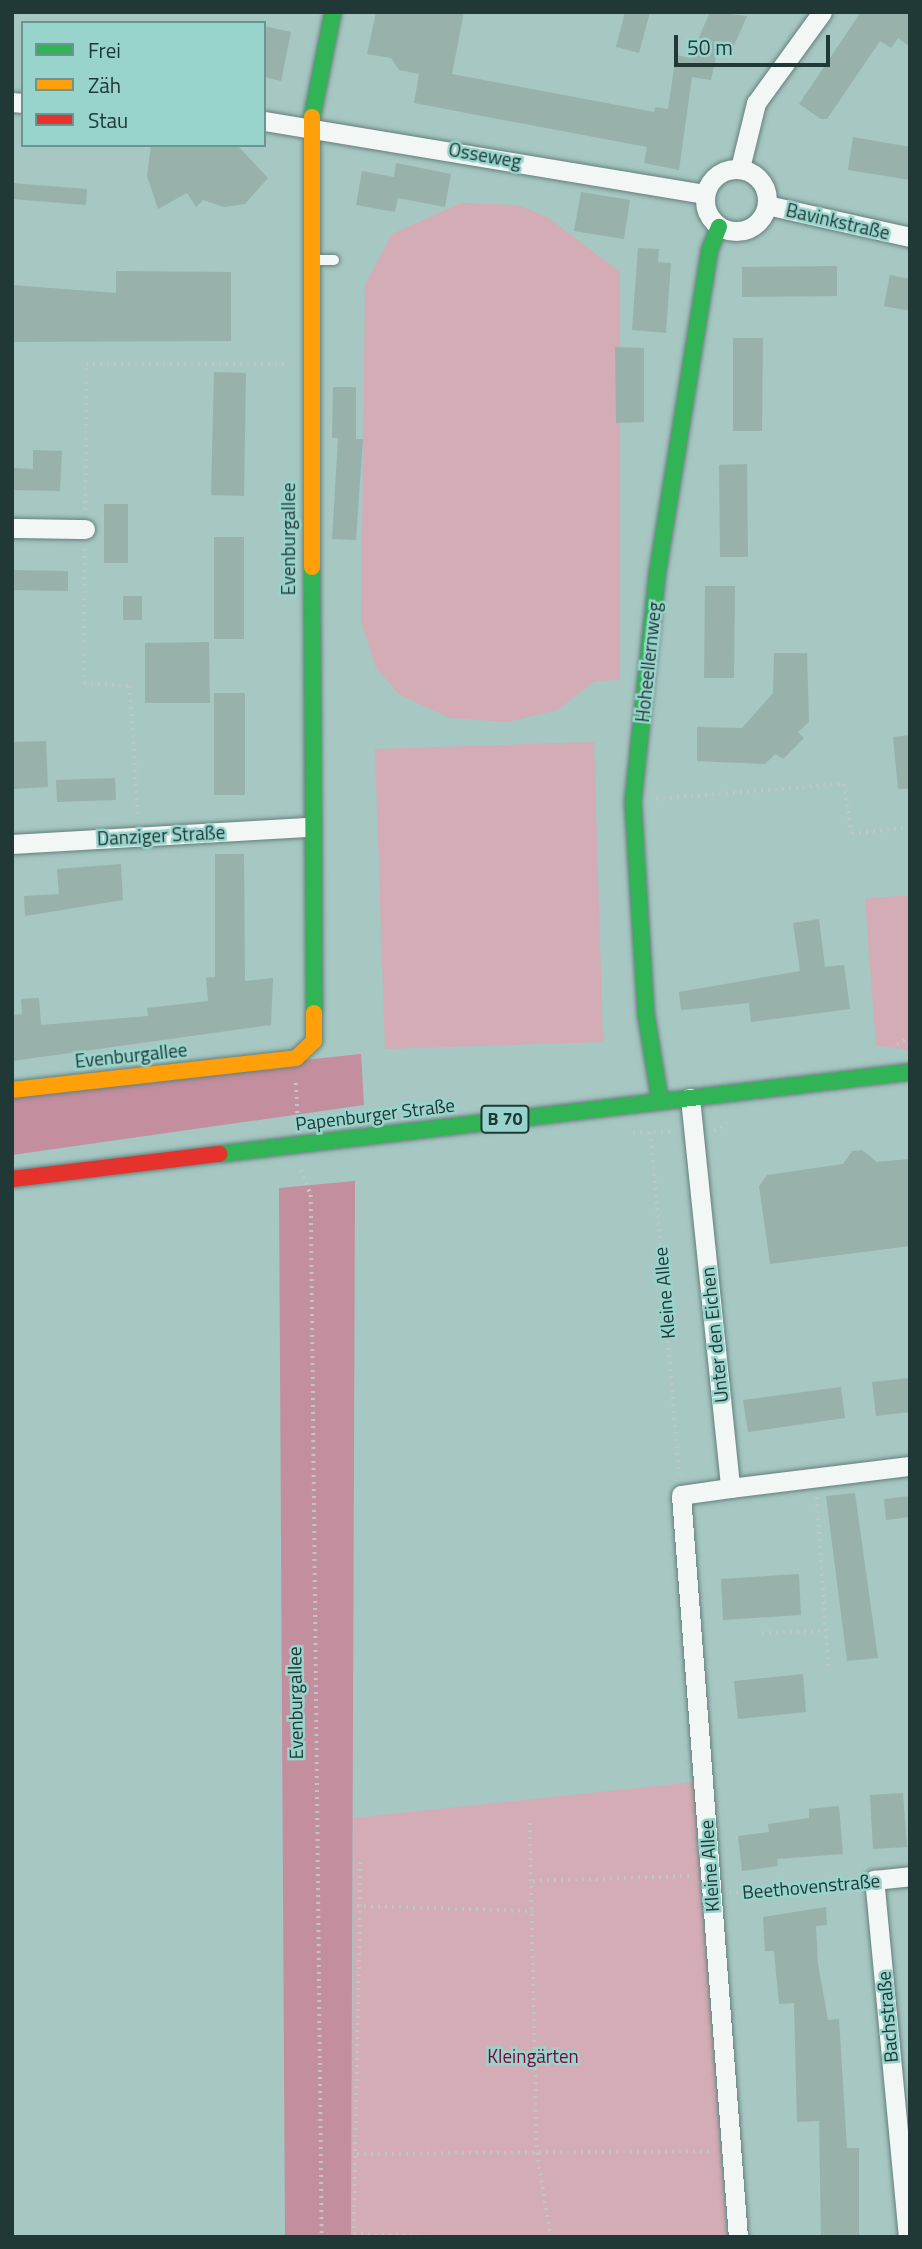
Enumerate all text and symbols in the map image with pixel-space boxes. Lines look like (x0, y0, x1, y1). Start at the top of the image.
legend (21, 21, 266, 147)
scale bar (677, 21, 833, 65)
text: 50 m (687, 31, 733, 63)
text: Frei (88, 34, 121, 66)
text: Zäh (88, 69, 121, 101)
text: Stau (88, 104, 128, 136)
street label: Osseweg (447, 137, 523, 173)
street label: Bavinkstraße (784, 198, 892, 244)
street label: Evenburgallee (277, 483, 299, 595)
street label: Hoheellernweg (630, 601, 666, 723)
street label: Danziger Straße (96, 820, 226, 850)
street label: Evenburgallee (74, 1038, 188, 1072)
street label: Papenburger Straße (294, 1093, 456, 1135)
road number: B 70 (479, 1104, 531, 1134)
street label: Kleine Allee (649, 1246, 679, 1340)
street label: Unter den Eichen (696, 1266, 732, 1404)
street label: Evenburgallee (283, 1646, 307, 1760)
street label: Kleine Allee (694, 1819, 724, 1913)
street label: Beethovenstraße (741, 1869, 881, 1903)
street label: Bachstraße (872, 1970, 902, 2064)
park label: Kleingärten (487, 2045, 579, 2067)

